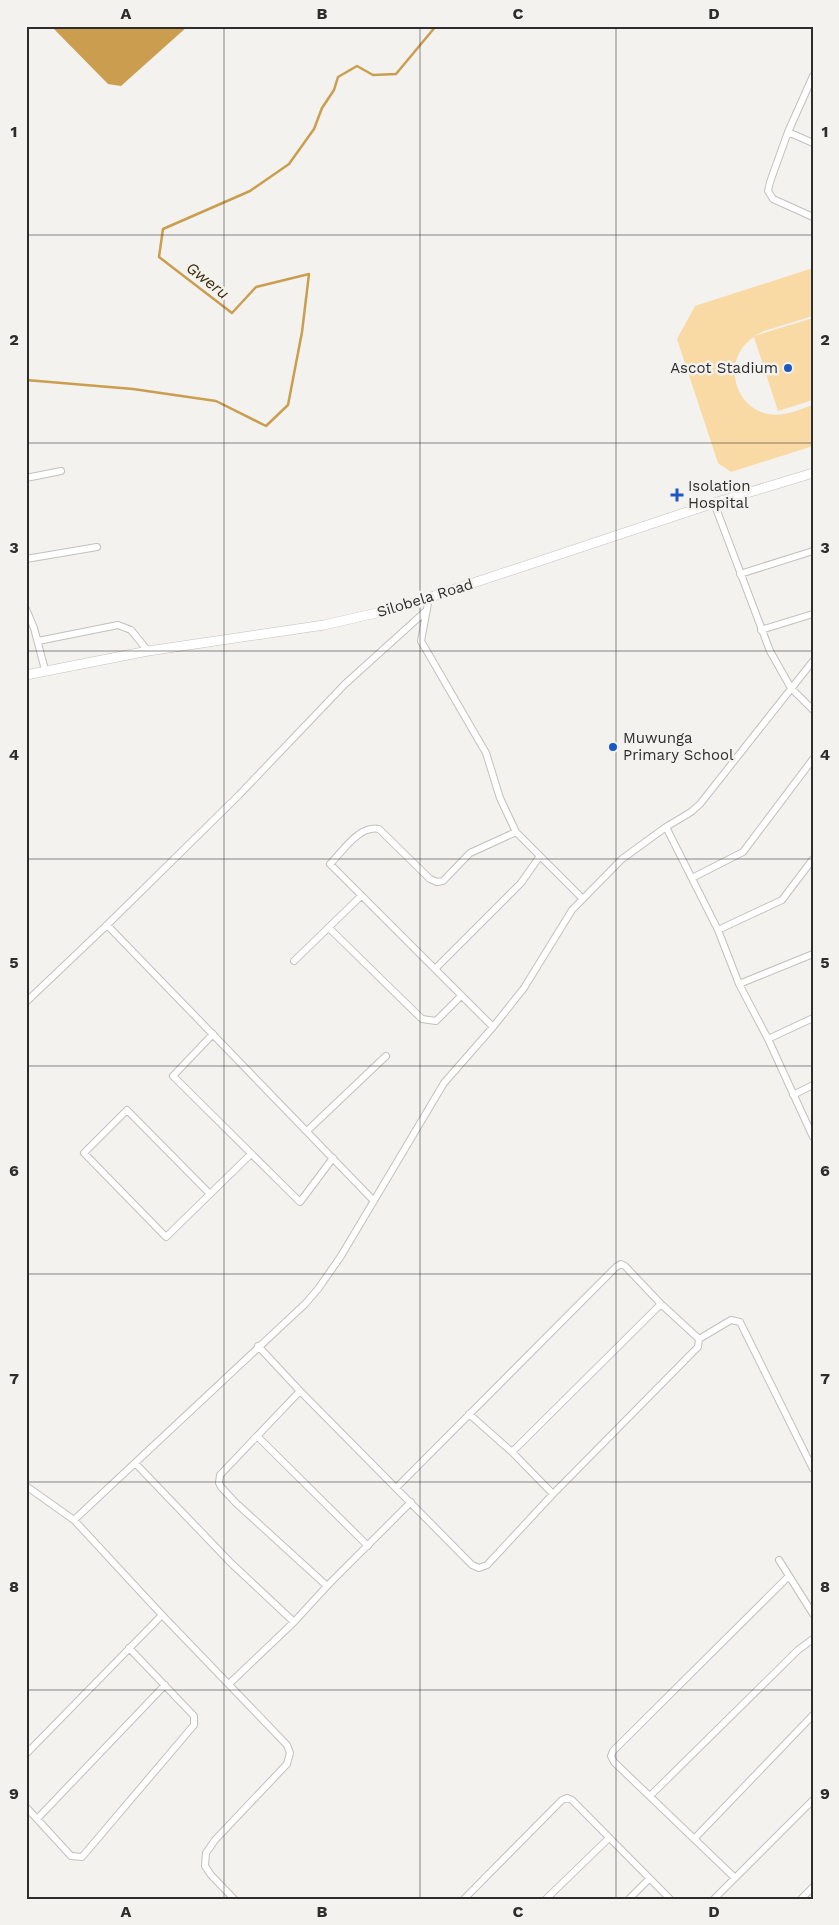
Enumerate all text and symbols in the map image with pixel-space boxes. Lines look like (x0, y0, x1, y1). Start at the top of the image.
text: A (121, 4, 132, 23)
text: B (317, 4, 328, 23)
text: C (513, 4, 524, 23)
text: D (708, 4, 720, 23)
text: 1 (11, 122, 17, 141)
text: 1 (822, 122, 828, 141)
water label: Gweru (183, 258, 233, 303)
text: 2 (9, 330, 19, 349)
text: 2 (820, 330, 830, 349)
place label: Ascot Stadium (670, 359, 778, 377)
marker: Ascot Stadium (782, 362, 794, 374)
place label: Isolation Hospital (688, 477, 751, 512)
marker: Isolation Hospital (670, 488, 684, 502)
text: 3 (9, 538, 19, 557)
text: 3 (820, 538, 830, 557)
street label: Silobela Road (375, 575, 475, 621)
place label: Muwunga Primary School (623, 729, 734, 764)
marker: Muwunga Primary School (607, 741, 619, 753)
text: 4 (9, 745, 19, 764)
text: 4 (820, 745, 830, 764)
text: 5 (9, 953, 19, 972)
text: 5 (820, 953, 830, 972)
text: 6 (9, 1161, 19, 1180)
text: 6 (820, 1161, 830, 1180)
text: 7 (9, 1369, 19, 1388)
text: 7 (820, 1369, 830, 1388)
text: 8 (9, 1577, 19, 1596)
text: 8 (820, 1577, 830, 1596)
text: 9 (9, 1784, 19, 1803)
text: 9 (820, 1784, 830, 1803)
text: A (121, 1902, 132, 1921)
text: B (317, 1902, 328, 1921)
text: C (513, 1902, 524, 1921)
text: D (708, 1902, 720, 1921)

